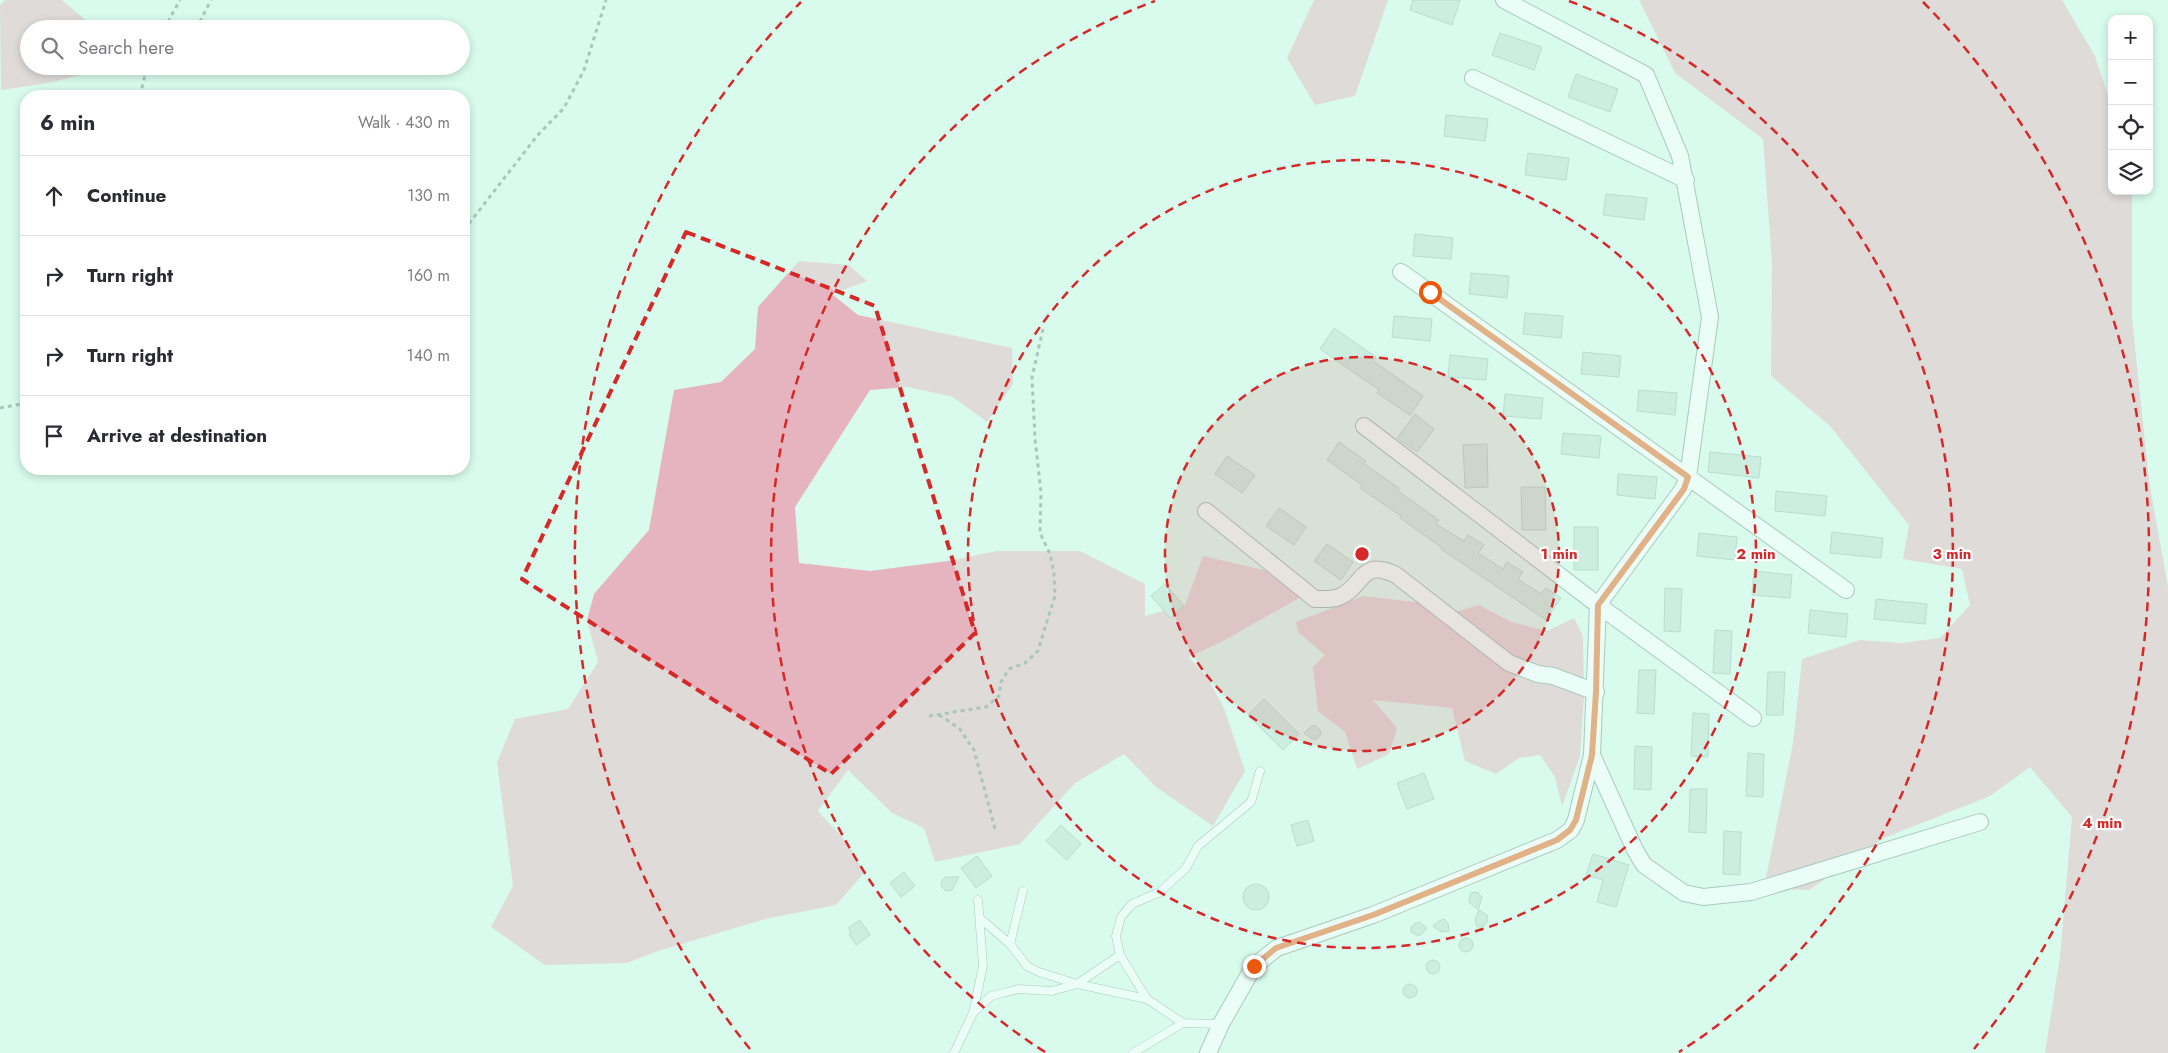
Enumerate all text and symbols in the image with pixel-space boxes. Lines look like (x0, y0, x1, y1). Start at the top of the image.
map controls (2108, 15, 2153, 195)
button: + (2108, 15, 2153, 60)
search box (20, 20, 470, 75)
icon: search (38, 34, 66, 62)
text: Search here (78, 34, 174, 61)
button: − (2108, 60, 2153, 105)
button: locate (2108, 105, 2153, 150)
text: 6 min (40, 108, 95, 138)
text: Walk · 430 m (358, 111, 450, 134)
button: layers (2108, 150, 2153, 195)
icon: ahead (40, 182, 68, 210)
text: Continue (87, 182, 166, 209)
text: 130 m (407, 184, 450, 207)
icon: right (40, 262, 68, 290)
text: Turn right (87, 262, 173, 289)
text: 160 m (407, 264, 450, 287)
route start (1419, 281, 1442, 304)
icon: right (40, 342, 68, 370)
text: Turn right (87, 342, 173, 369)
text: 140 m (407, 344, 450, 367)
icon: arrive (40, 422, 68, 450)
text: Arrive at destination (87, 422, 267, 449)
text: 1 min (1540, 543, 1578, 565)
text: 2 min (1736, 543, 1776, 565)
text: 3 min (1933, 543, 1971, 565)
centre of rings (1353, 545, 1371, 563)
text: 4 min (2082, 812, 2122, 834)
route end (1243, 955, 1266, 978)

